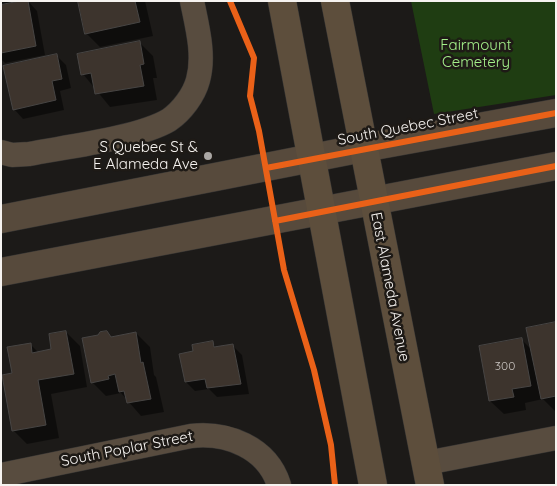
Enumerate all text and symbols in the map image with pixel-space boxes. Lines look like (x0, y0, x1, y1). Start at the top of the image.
park label: Fairmount Cemetery (440, 36, 512, 71)
street label: South Quebec Street (336, 105, 480, 149)
place label: S Quebec St & E Alameda Ave (93, 138, 198, 173)
marker: S Quebec St & E Alameda Ave (202, 150, 214, 162)
street label: East Alameda Avenue (367, 211, 413, 363)
house number: 300 (495, 359, 515, 373)
street label: South Poplar Street (59, 427, 195, 471)

